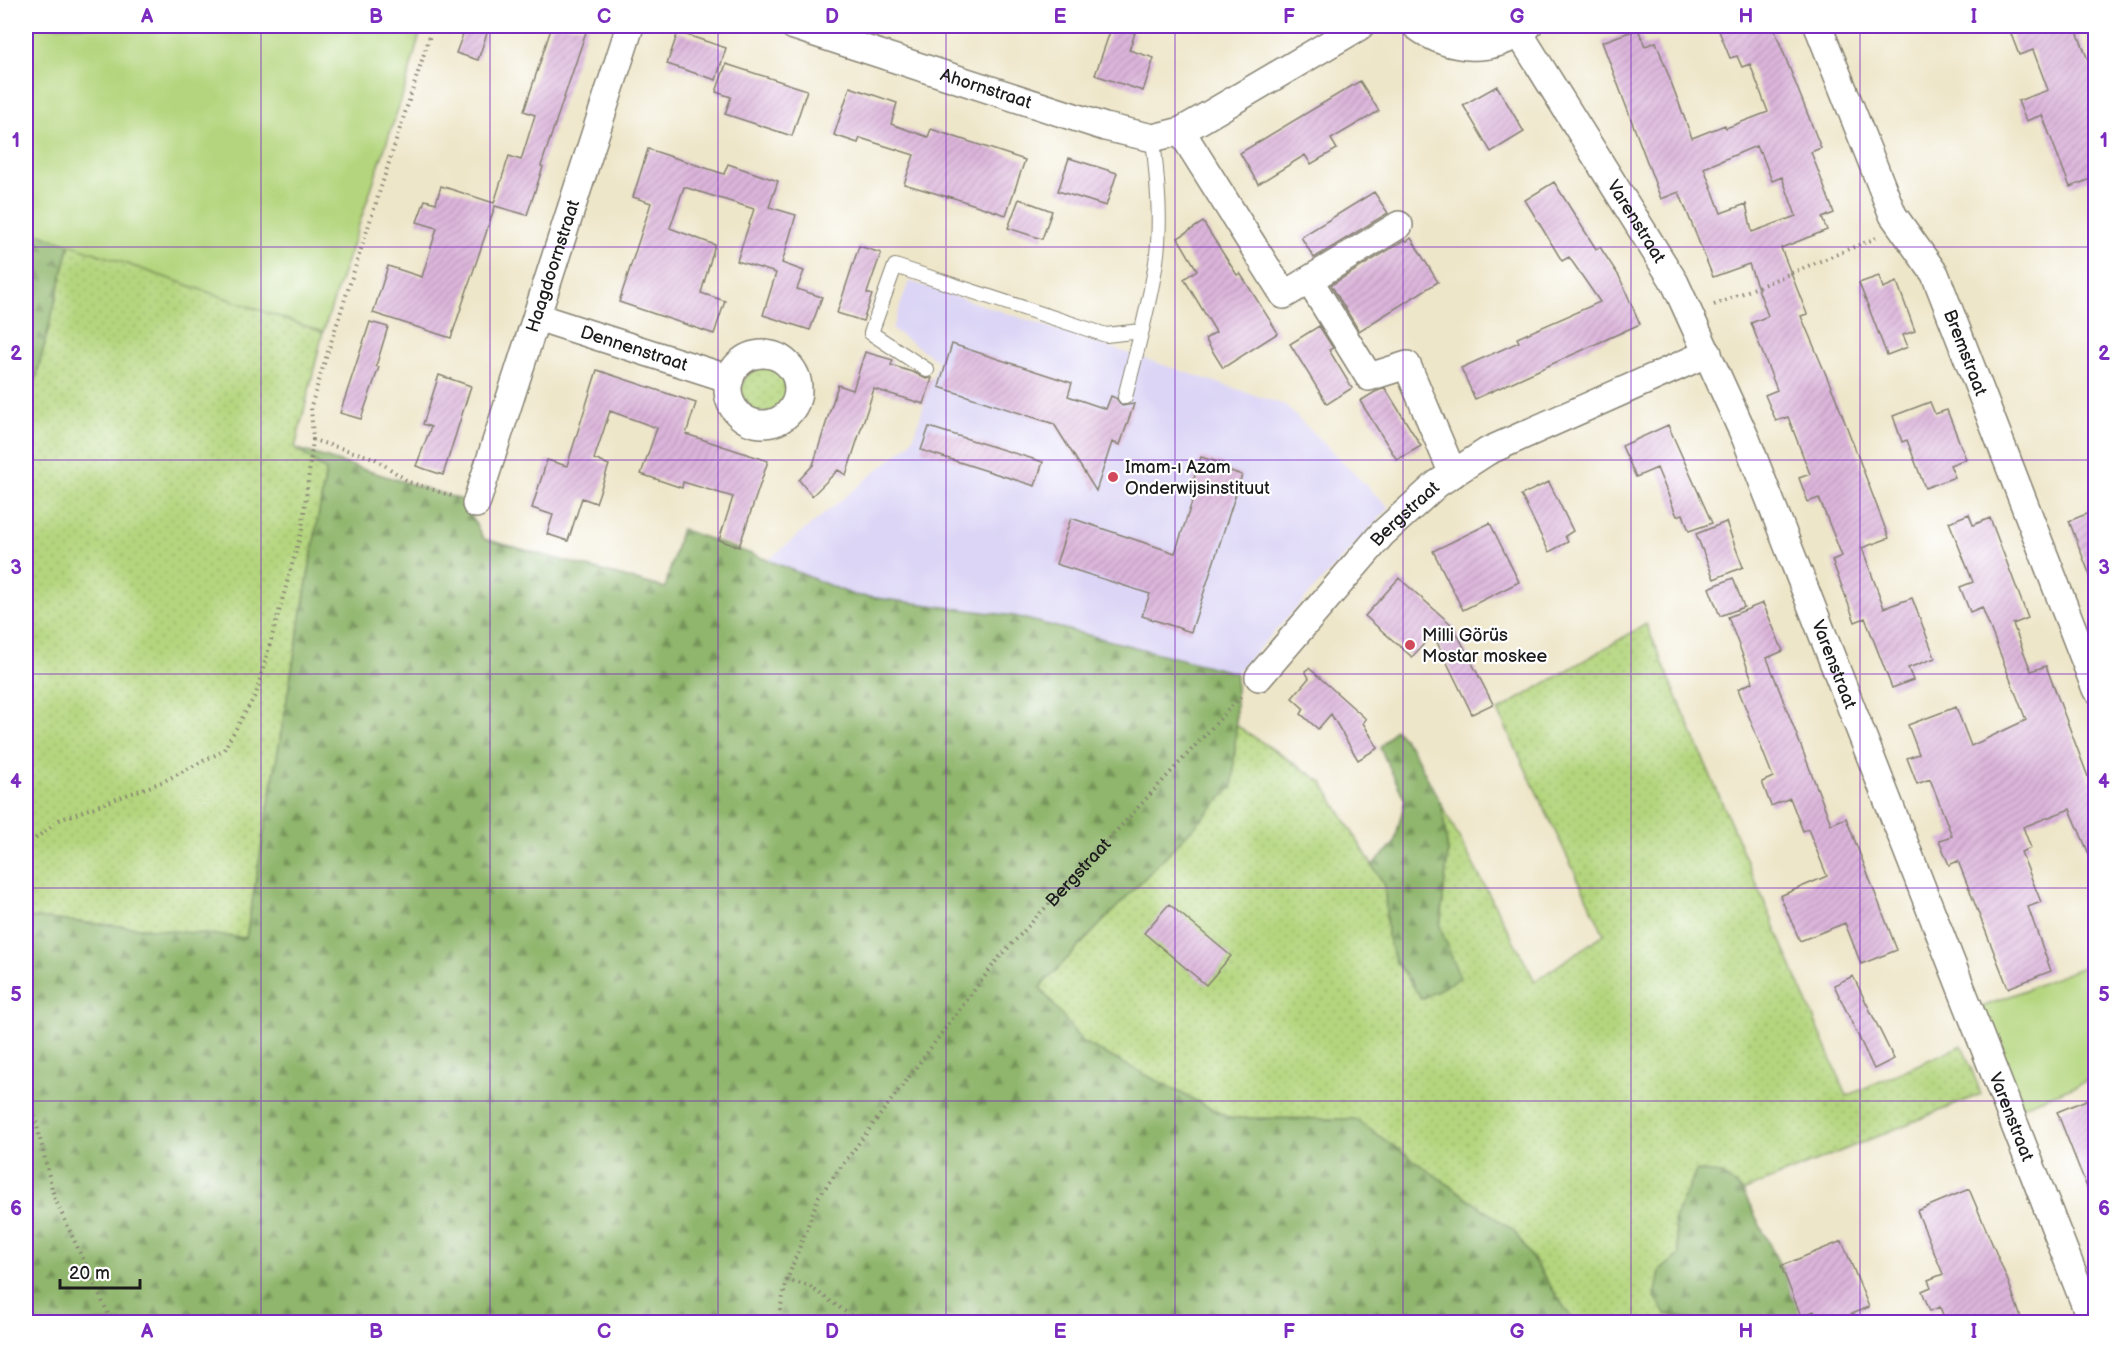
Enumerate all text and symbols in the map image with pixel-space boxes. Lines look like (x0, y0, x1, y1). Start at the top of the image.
text: A (140, 5, 154, 29)
text: B (369, 5, 383, 29)
text: C (597, 5, 611, 29)
text: D (825, 5, 839, 29)
text: E (1054, 5, 1067, 29)
text: F (1283, 5, 1295, 29)
text: G (1510, 5, 1525, 29)
text: H (1739, 5, 1753, 29)
text: I (1971, 5, 1977, 29)
street label: Ahornstraat (938, 64, 1035, 114)
text: 1 (12, 129, 20, 153)
text: 1 (2100, 129, 2108, 153)
street label: Varenstraat (1602, 176, 1670, 267)
street label: Haagdoornstraat (522, 197, 584, 335)
street label: Bremstraat (1939, 307, 1991, 399)
street label: Dennenstraat (578, 322, 691, 376)
text: 2 (10, 342, 22, 366)
text: 2 (2098, 342, 2110, 366)
place label: Imam-ı Azam Onderwijsinstituut (1125, 457, 1270, 499)
marker: Imam-ı Azam Onderwijsinstituut (1106, 470, 1120, 484)
street label: Bergstraat (1366, 477, 1444, 551)
text: 3 (10, 556, 22, 580)
text: 3 (2098, 556, 2110, 580)
street label: Varenstraat (1807, 617, 1861, 712)
place label: Milli Görüs Mostar moskee (1422, 625, 1547, 667)
marker: Milli Görüs Mostar moskee (1403, 638, 1417, 652)
text: 4 (10, 770, 22, 794)
text: 4 (2098, 770, 2110, 794)
street label: Bergstraat (1041, 834, 1116, 911)
text: 5 (10, 983, 22, 1007)
text: 5 (2098, 983, 2110, 1007)
street label: Varenstraat (1984, 1070, 2038, 1165)
text: 6 (10, 1197, 22, 1221)
text: 6 (2098, 1197, 2110, 1221)
scale bar (60, 1252, 140, 1290)
text: 20 m (69, 1263, 110, 1284)
text: A (140, 1320, 154, 1344)
text: B (369, 1320, 383, 1344)
text: C (597, 1320, 611, 1344)
text: D (825, 1320, 839, 1344)
text: E (1054, 1320, 1067, 1344)
text: F (1283, 1320, 1295, 1344)
text: G (1510, 1320, 1525, 1344)
text: H (1739, 1320, 1753, 1344)
text: I (1971, 1320, 1977, 1344)

